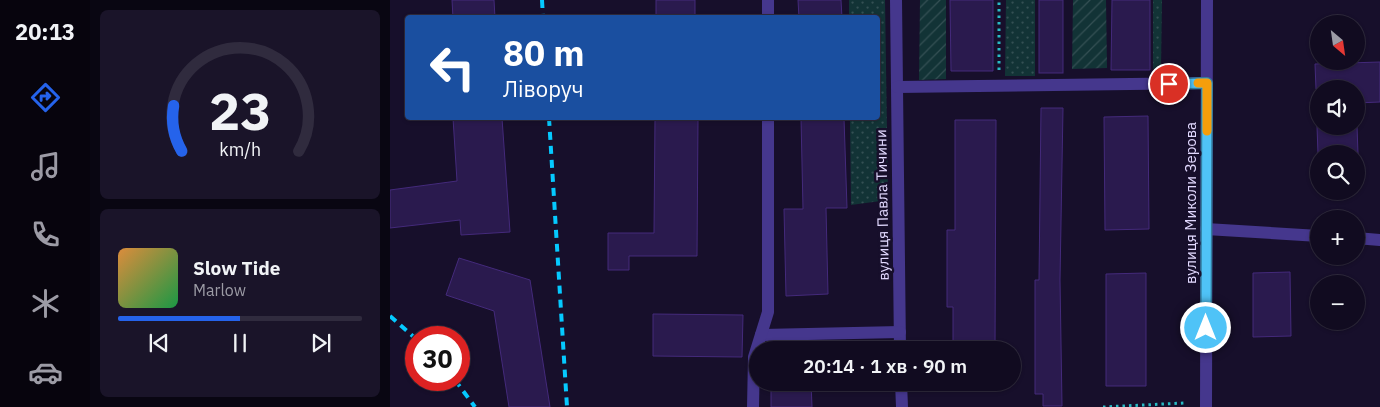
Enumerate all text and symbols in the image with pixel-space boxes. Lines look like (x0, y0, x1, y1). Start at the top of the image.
north arrow (1310, 15, 1365, 70)
map controls (1310, 15, 1365, 330)
text: 20:13 (15, 17, 75, 46)
text: 80 m (503, 30, 585, 76)
icon: left (420, 35, 485, 100)
pin (1148, 63, 1190, 105)
icon: arrive (1155, 70, 1183, 98)
text: Ліворуч (503, 74, 584, 103)
text: 23 (209, 77, 271, 144)
icon: directions (28, 80, 63, 115)
button: sound (1310, 80, 1365, 135)
street label: вулиця Миколи Зерова (1181, 122, 1200, 284)
street label: вулиця Павла Тичини (871, 129, 893, 281)
text: km/h (219, 138, 261, 161)
button: search (1310, 145, 1365, 200)
icon: music (28, 149, 63, 184)
button: + (1310, 210, 1365, 265)
icon: phone (28, 217, 63, 252)
text: Slow Tide (193, 256, 280, 280)
button: − (1310, 275, 1365, 330)
text: Marlow (193, 280, 246, 300)
icon: climate (28, 286, 63, 321)
position arrow (1179, 301, 1231, 353)
speed limit sign: 30 (405, 326, 470, 391)
icon: previous (145, 329, 173, 357)
icon: pause (226, 329, 254, 357)
icon: next (307, 329, 335, 357)
text: 20:14 · 1 хв · 90 m (803, 354, 967, 378)
icon: car (28, 355, 63, 390)

